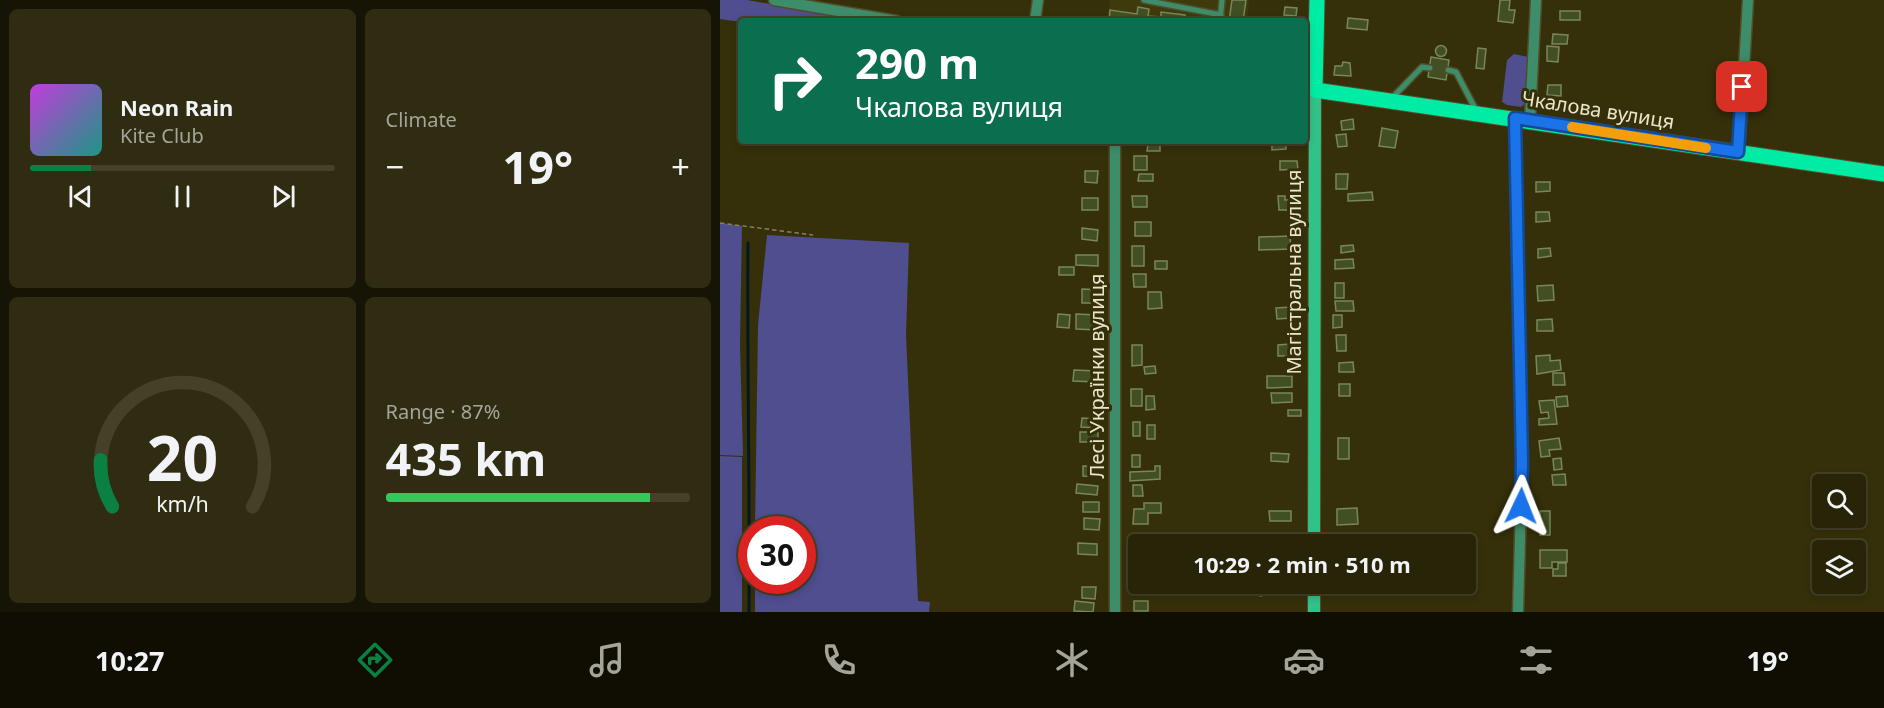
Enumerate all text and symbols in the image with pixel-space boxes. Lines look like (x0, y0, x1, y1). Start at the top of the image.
text: 290 m (855, 34, 979, 91)
icon: right (756, 42, 834, 120)
pin (1716, 61, 1767, 112)
icon: arrive (1725, 70, 1758, 103)
street label: Чкалова вулиця (1520, 84, 1676, 135)
text: Чкалова вулиця (855, 88, 1063, 125)
text: Neon Rain (120, 92, 233, 122)
text: Climate (386, 106, 457, 133)
text: Kite Club (120, 122, 204, 149)
text: 19° (502, 136, 573, 197)
text: − (386, 144, 404, 189)
text: + (671, 144, 690, 189)
street label: Магістральна вулиця (1280, 169, 1307, 375)
icon: previous (64, 180, 97, 213)
icon: pause (166, 180, 199, 213)
icon: next (267, 180, 300, 213)
street label: Лесі Українки вулиця (1083, 273, 1110, 479)
text: Range · 87% (386, 398, 500, 425)
text: 20 (147, 414, 218, 499)
text: 435 km (386, 428, 546, 489)
position arrow (1489, 474, 1553, 538)
map controls (1812, 474, 1866, 594)
button: search (1812, 474, 1866, 528)
text: km/h (156, 489, 209, 518)
speed limit sign: 30 (738, 516, 816, 594)
button: layers (1812, 540, 1866, 594)
text: 10:29 · 2 min · 510 m (1193, 549, 1411, 579)
icon: directions (354, 639, 396, 681)
icon: music (586, 639, 628, 681)
icon: phone (818, 639, 860, 681)
icon: climate (1051, 639, 1093, 681)
icon: car (1283, 639, 1325, 681)
icon: filters (1515, 639, 1557, 681)
text: 10:27 (95, 642, 164, 679)
text: 19° (1747, 642, 1789, 679)

